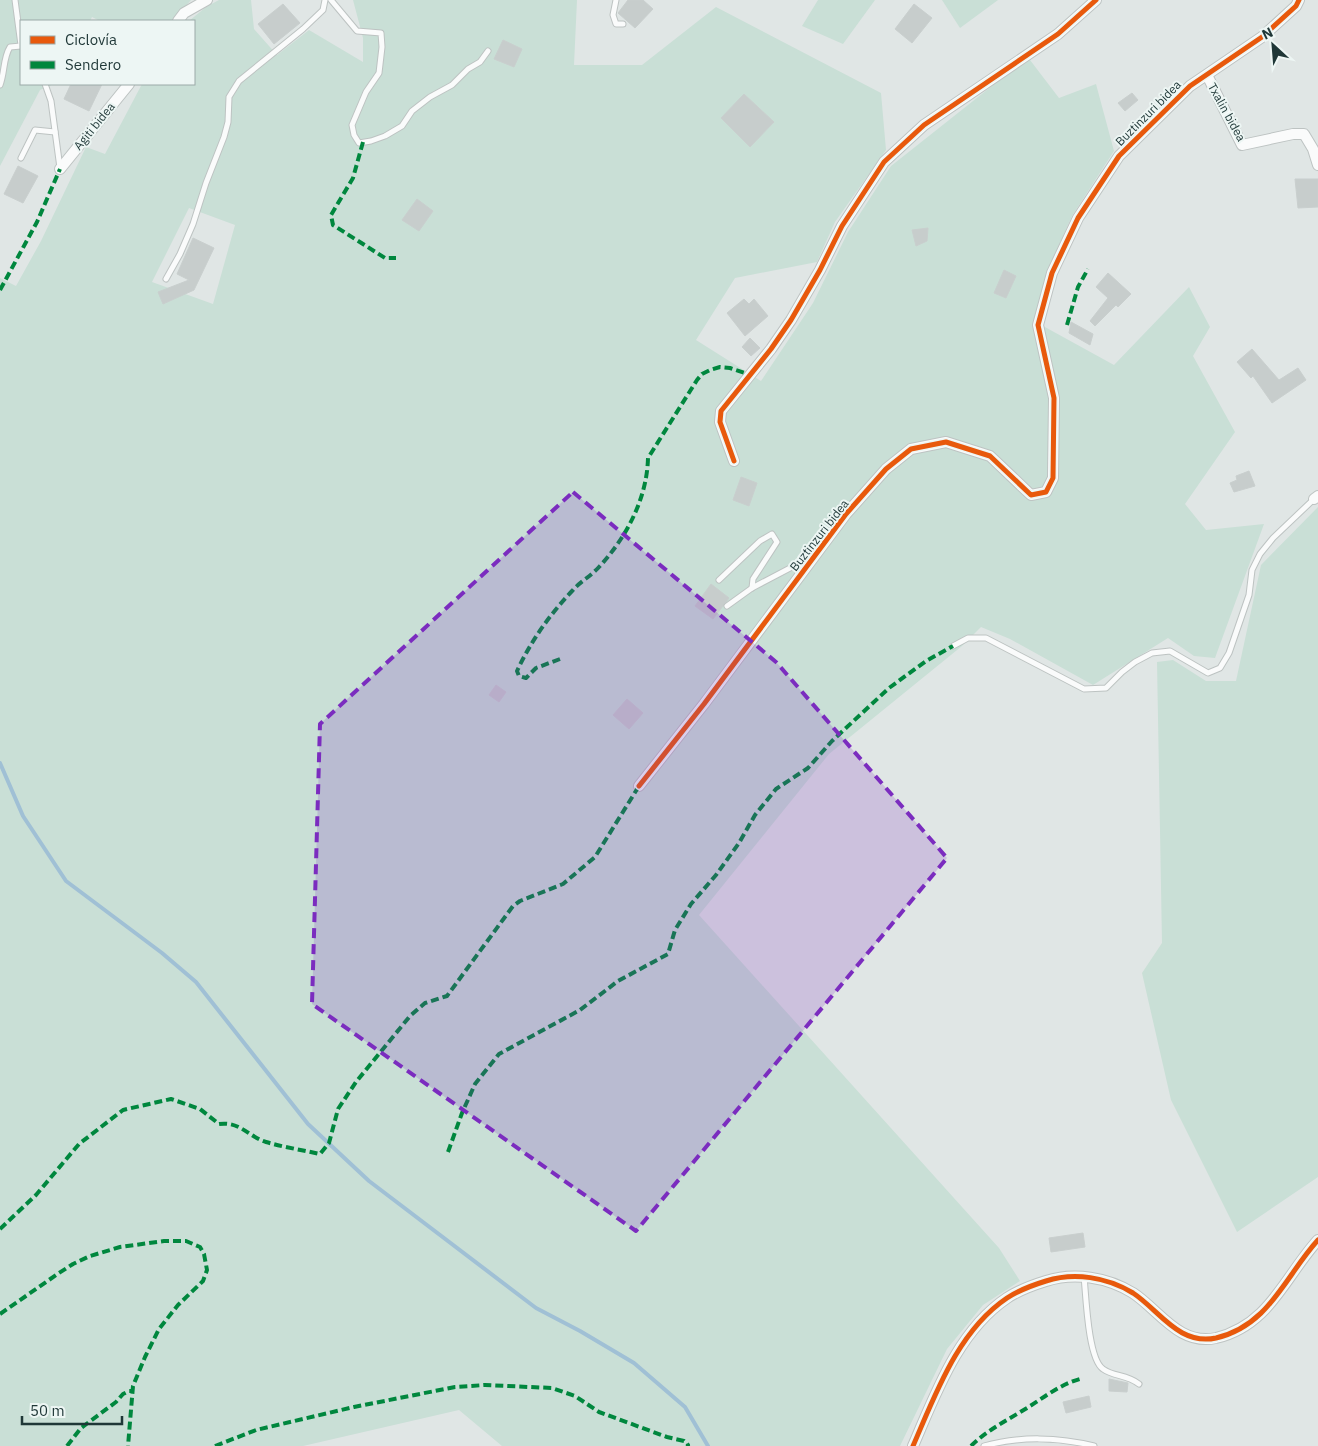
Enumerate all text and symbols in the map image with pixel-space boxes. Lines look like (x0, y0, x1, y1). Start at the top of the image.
legend (20, 20, 195, 85)
north arrow (1248, 20, 1298, 70)
text: N (1259, 23, 1276, 44)
text: Ciclovía (65, 30, 117, 49)
text: Sendero (65, 55, 121, 74)
street label: Buztinzuri bidea (1112, 77, 1184, 149)
street label: Txalin bidea (1205, 80, 1249, 144)
street label: Agiti bidea (70, 99, 118, 153)
street label: Buztinzuri bidea (786, 496, 852, 574)
scale bar (22, 1394, 122, 1426)
text: 50 m (30, 1401, 65, 1420)

